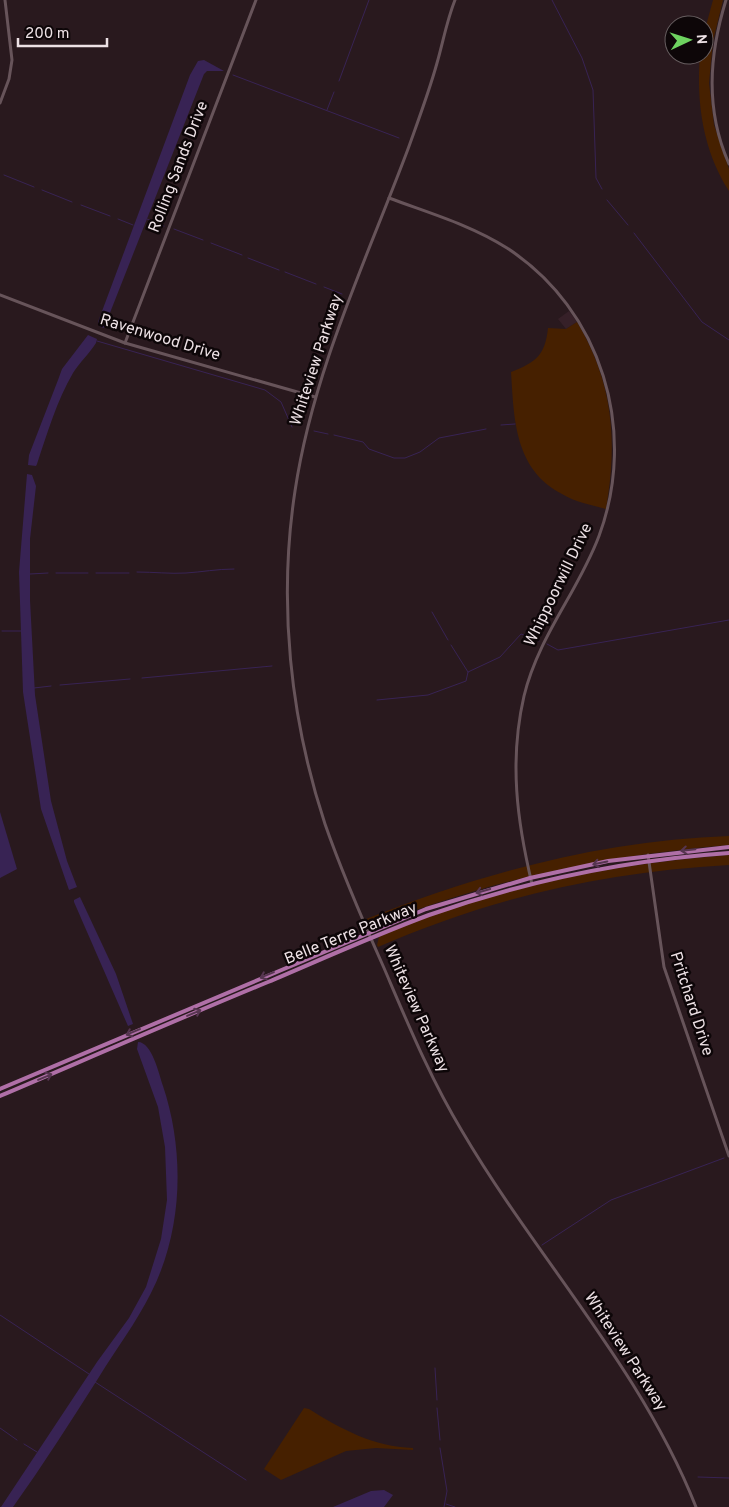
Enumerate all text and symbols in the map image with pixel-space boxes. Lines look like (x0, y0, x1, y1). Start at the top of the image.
scale bar (18, 15, 106, 47)
north arrow (664, 15, 714, 65)
text: 200 m (25, 25, 70, 44)
text: N (692, 34, 709, 45)
street label: Rolling Sands Drive (145, 98, 213, 236)
street label: Whiteview Parkway (286, 292, 348, 428)
street label: Ravenwood Drive (97, 310, 223, 366)
street label: Whippoorwill Drive (521, 520, 597, 650)
one-way arrow (681, 845, 697, 855)
one-way arrow (592, 859, 608, 868)
one-way arrow (476, 886, 492, 896)
street label: Belle Terre Parkway (282, 898, 420, 970)
street label: Whiteview Parkway (379, 942, 453, 1076)
street label: Pritchard Drive (665, 949, 717, 1059)
one-way arrow (260, 970, 275, 980)
one-way arrow (186, 1007, 201, 1017)
one-way arrow (126, 1028, 141, 1038)
one-way arrow (37, 1071, 52, 1081)
street label: Whiteview Parkway (579, 1289, 671, 1415)

